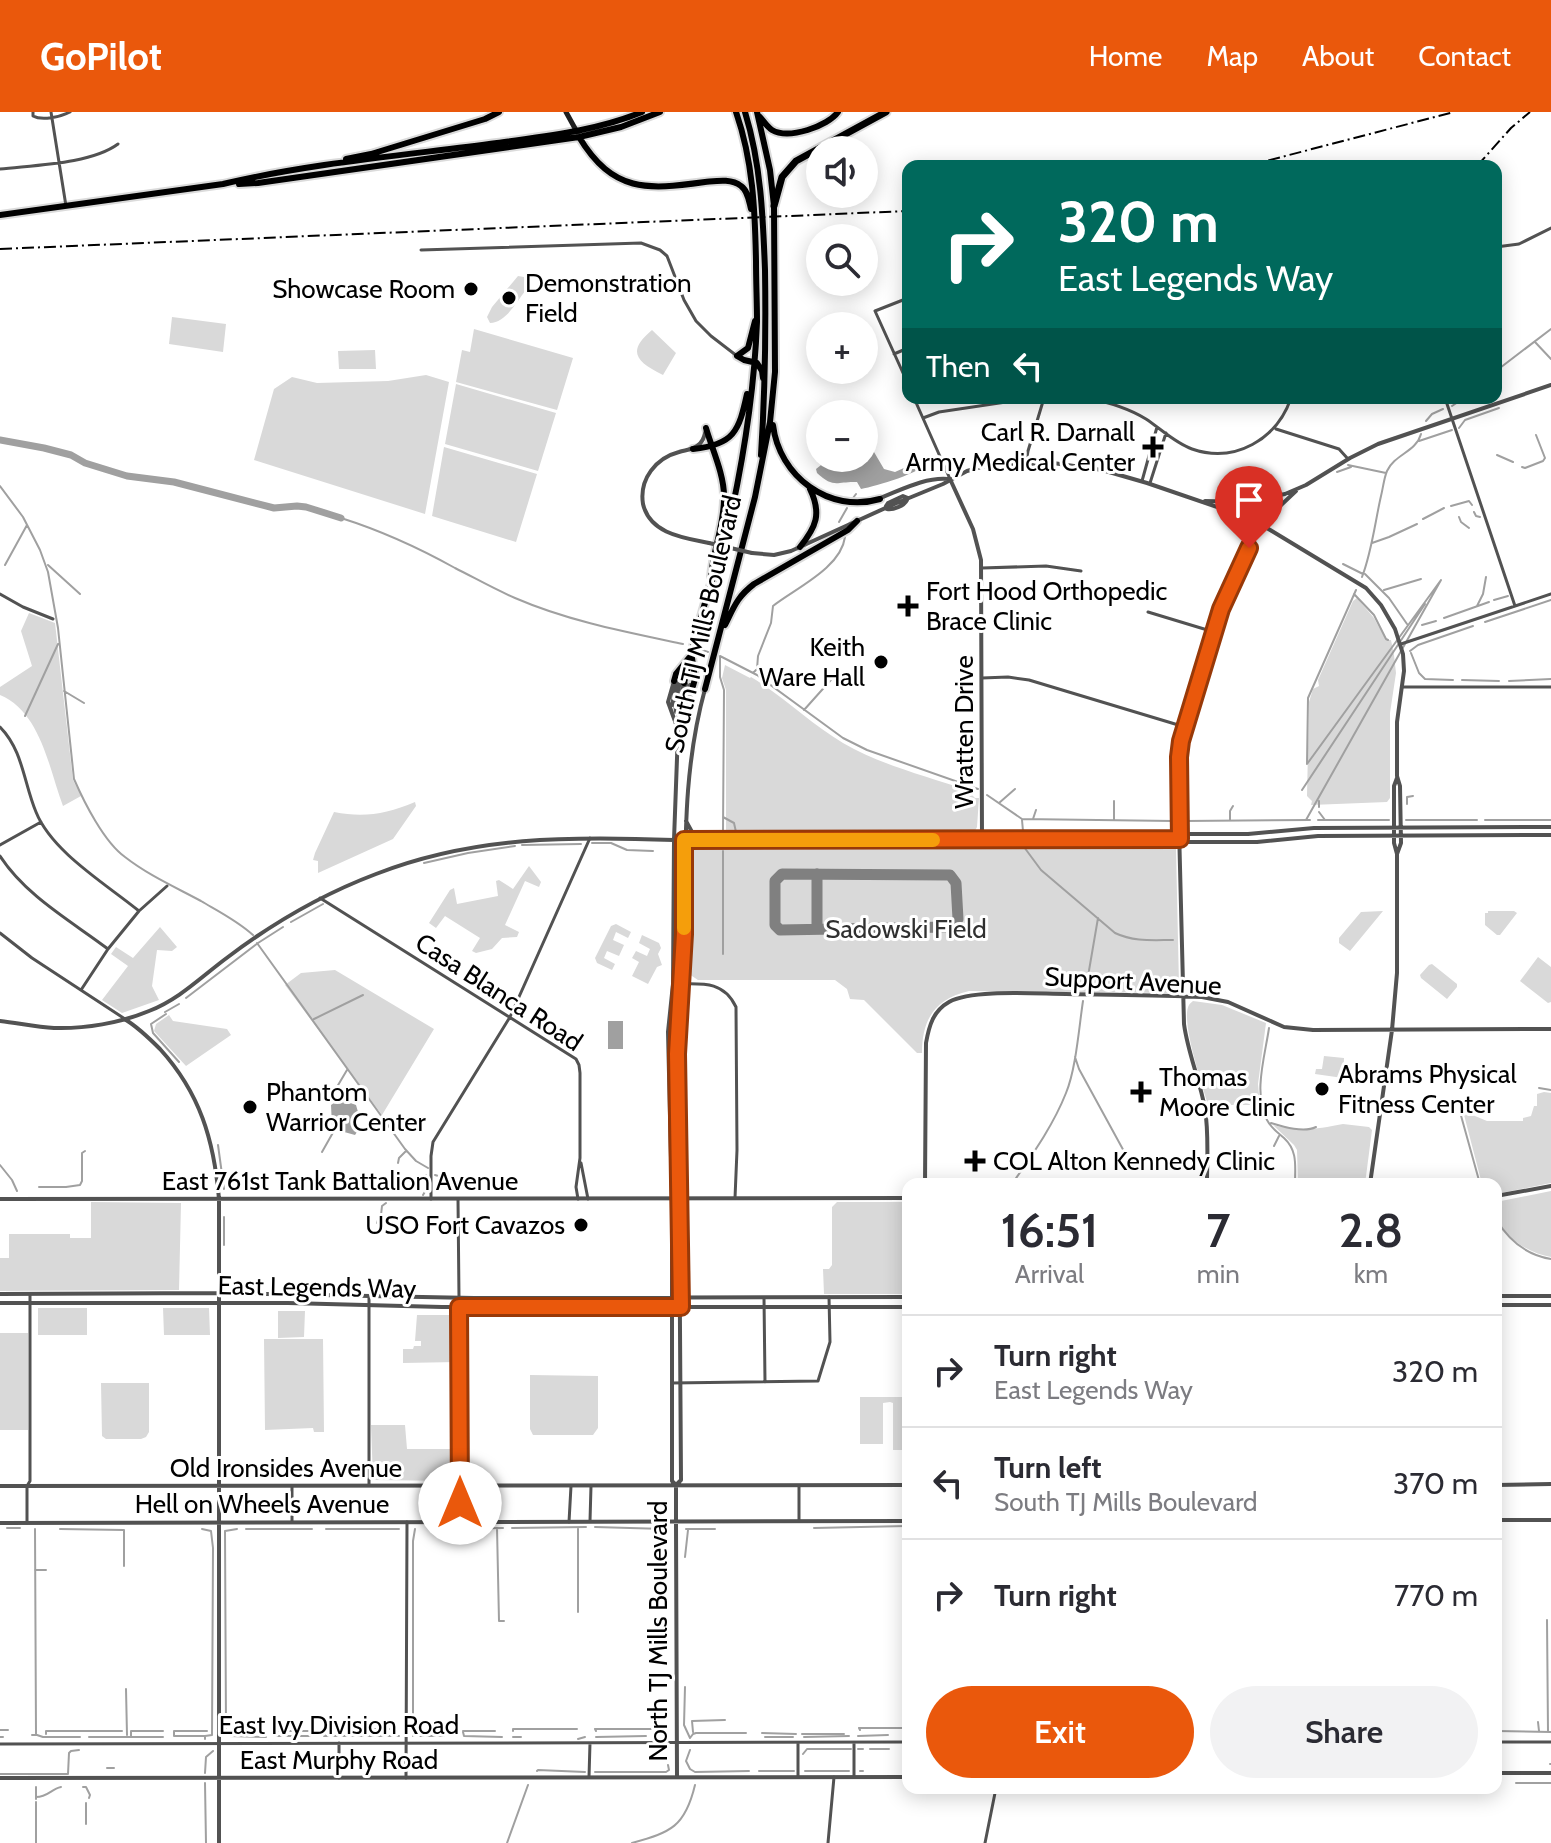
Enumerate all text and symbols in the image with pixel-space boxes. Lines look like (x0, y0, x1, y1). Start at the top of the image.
text: GoPilot (40, 33, 162, 80)
text: Home (1089, 39, 1162, 73)
text: Map (1206, 39, 1258, 73)
text: About (1302, 39, 1374, 73)
text: Contact (1418, 39, 1511, 73)
map controls (806, 136, 878, 472)
button: sound (806, 136, 878, 208)
text: 320 m (1058, 188, 1219, 256)
icon: right (926, 192, 1030, 296)
button: search (806, 224, 878, 296)
text: East Legends Way (1058, 256, 1333, 300)
place label: Demonstration Field (525, 267, 692, 329)
place label: Showcase Room (272, 273, 455, 305)
marker: Showcase Room (462, 280, 480, 298)
marker: Demonstration Field (500, 289, 518, 307)
button: + (806, 312, 878, 384)
icon: left (1006, 344, 1050, 388)
text: Then (926, 348, 990, 385)
button: − (806, 400, 878, 472)
place label: Carl R. Darnall Army Medical Center (906, 416, 1136, 478)
marker: Carl R. Darnall Army Medical Center (1142, 436, 1164, 458)
pin (1215, 466, 1283, 548)
icon: arrive (1227, 478, 1271, 522)
street label: South TJ Mills Boulevard (658, 492, 748, 756)
place label: Fort Hood Orthopedic Brace Clinic (926, 575, 1167, 637)
marker: Fort Hood Orthopedic Brace Clinic (897, 595, 919, 617)
place label: Keith Ware Hall (759, 631, 865, 693)
marker: Keith Ware Hall (872, 653, 890, 671)
street label: Wratten Drive (948, 655, 980, 809)
park label: Sadowski Field (825, 913, 987, 945)
street label: Casa Blanca Road (410, 926, 588, 1058)
street label: Support Avenue (1044, 960, 1222, 1002)
place label: Abrams Physical Fitness Center (1338, 1058, 1517, 1120)
place label: Thomas Moore Clinic (1159, 1061, 1295, 1123)
place label: Phantom Warrior Center (266, 1076, 427, 1138)
marker: Abrams Physical Fitness Center (1313, 1080, 1331, 1098)
marker: Thomas Moore Clinic (1130, 1081, 1152, 1103)
marker: Phantom Warrior Center (241, 1098, 259, 1116)
place label: COL Alton Kennedy Clinic (993, 1145, 1275, 1177)
marker: COL Alton Kennedy Clinic (964, 1150, 986, 1172)
street label: East 761st Tank Battalion Avenue (162, 1165, 518, 1197)
text: 16:51 (1001, 1201, 1098, 1259)
text: 7 (1206, 1201, 1230, 1259)
text: 2.8 (1338, 1201, 1403, 1259)
place label: USO Fort Cavazos (365, 1209, 565, 1241)
marker: USO Fort Cavazos (572, 1216, 590, 1234)
text: Arrival (1015, 1258, 1084, 1290)
text: min (1197, 1258, 1240, 1290)
text: km (1354, 1258, 1388, 1290)
street label: East Legends Way (217, 1269, 417, 1305)
text: Turn right (994, 1337, 1117, 1374)
icon: right (926, 1349, 970, 1393)
text: 320 m (1392, 1353, 1478, 1390)
text: East Legends Way (994, 1374, 1193, 1406)
text: Turn left (994, 1449, 1102, 1486)
street label: Old Ironsides Avenue (170, 1452, 402, 1484)
position arrow (418, 1461, 502, 1545)
icon: left (926, 1461, 970, 1505)
text: 370 m (1393, 1465, 1478, 1502)
text: South TJ Mills Boulevard (994, 1486, 1257, 1518)
street label: Hell on Wheels Avenue (135, 1488, 389, 1520)
street label: North TJ Mills Boulevard (642, 1501, 674, 1761)
icon: right (926, 1573, 970, 1617)
text: Turn right (994, 1577, 1117, 1614)
text: 770 m (1394, 1577, 1478, 1614)
button: Exit (926, 1686, 1194, 1778)
button: Share (1210, 1686, 1478, 1778)
street label: East Ivy Division Road (219, 1709, 459, 1741)
street label: East Murphy Road (240, 1744, 438, 1776)

